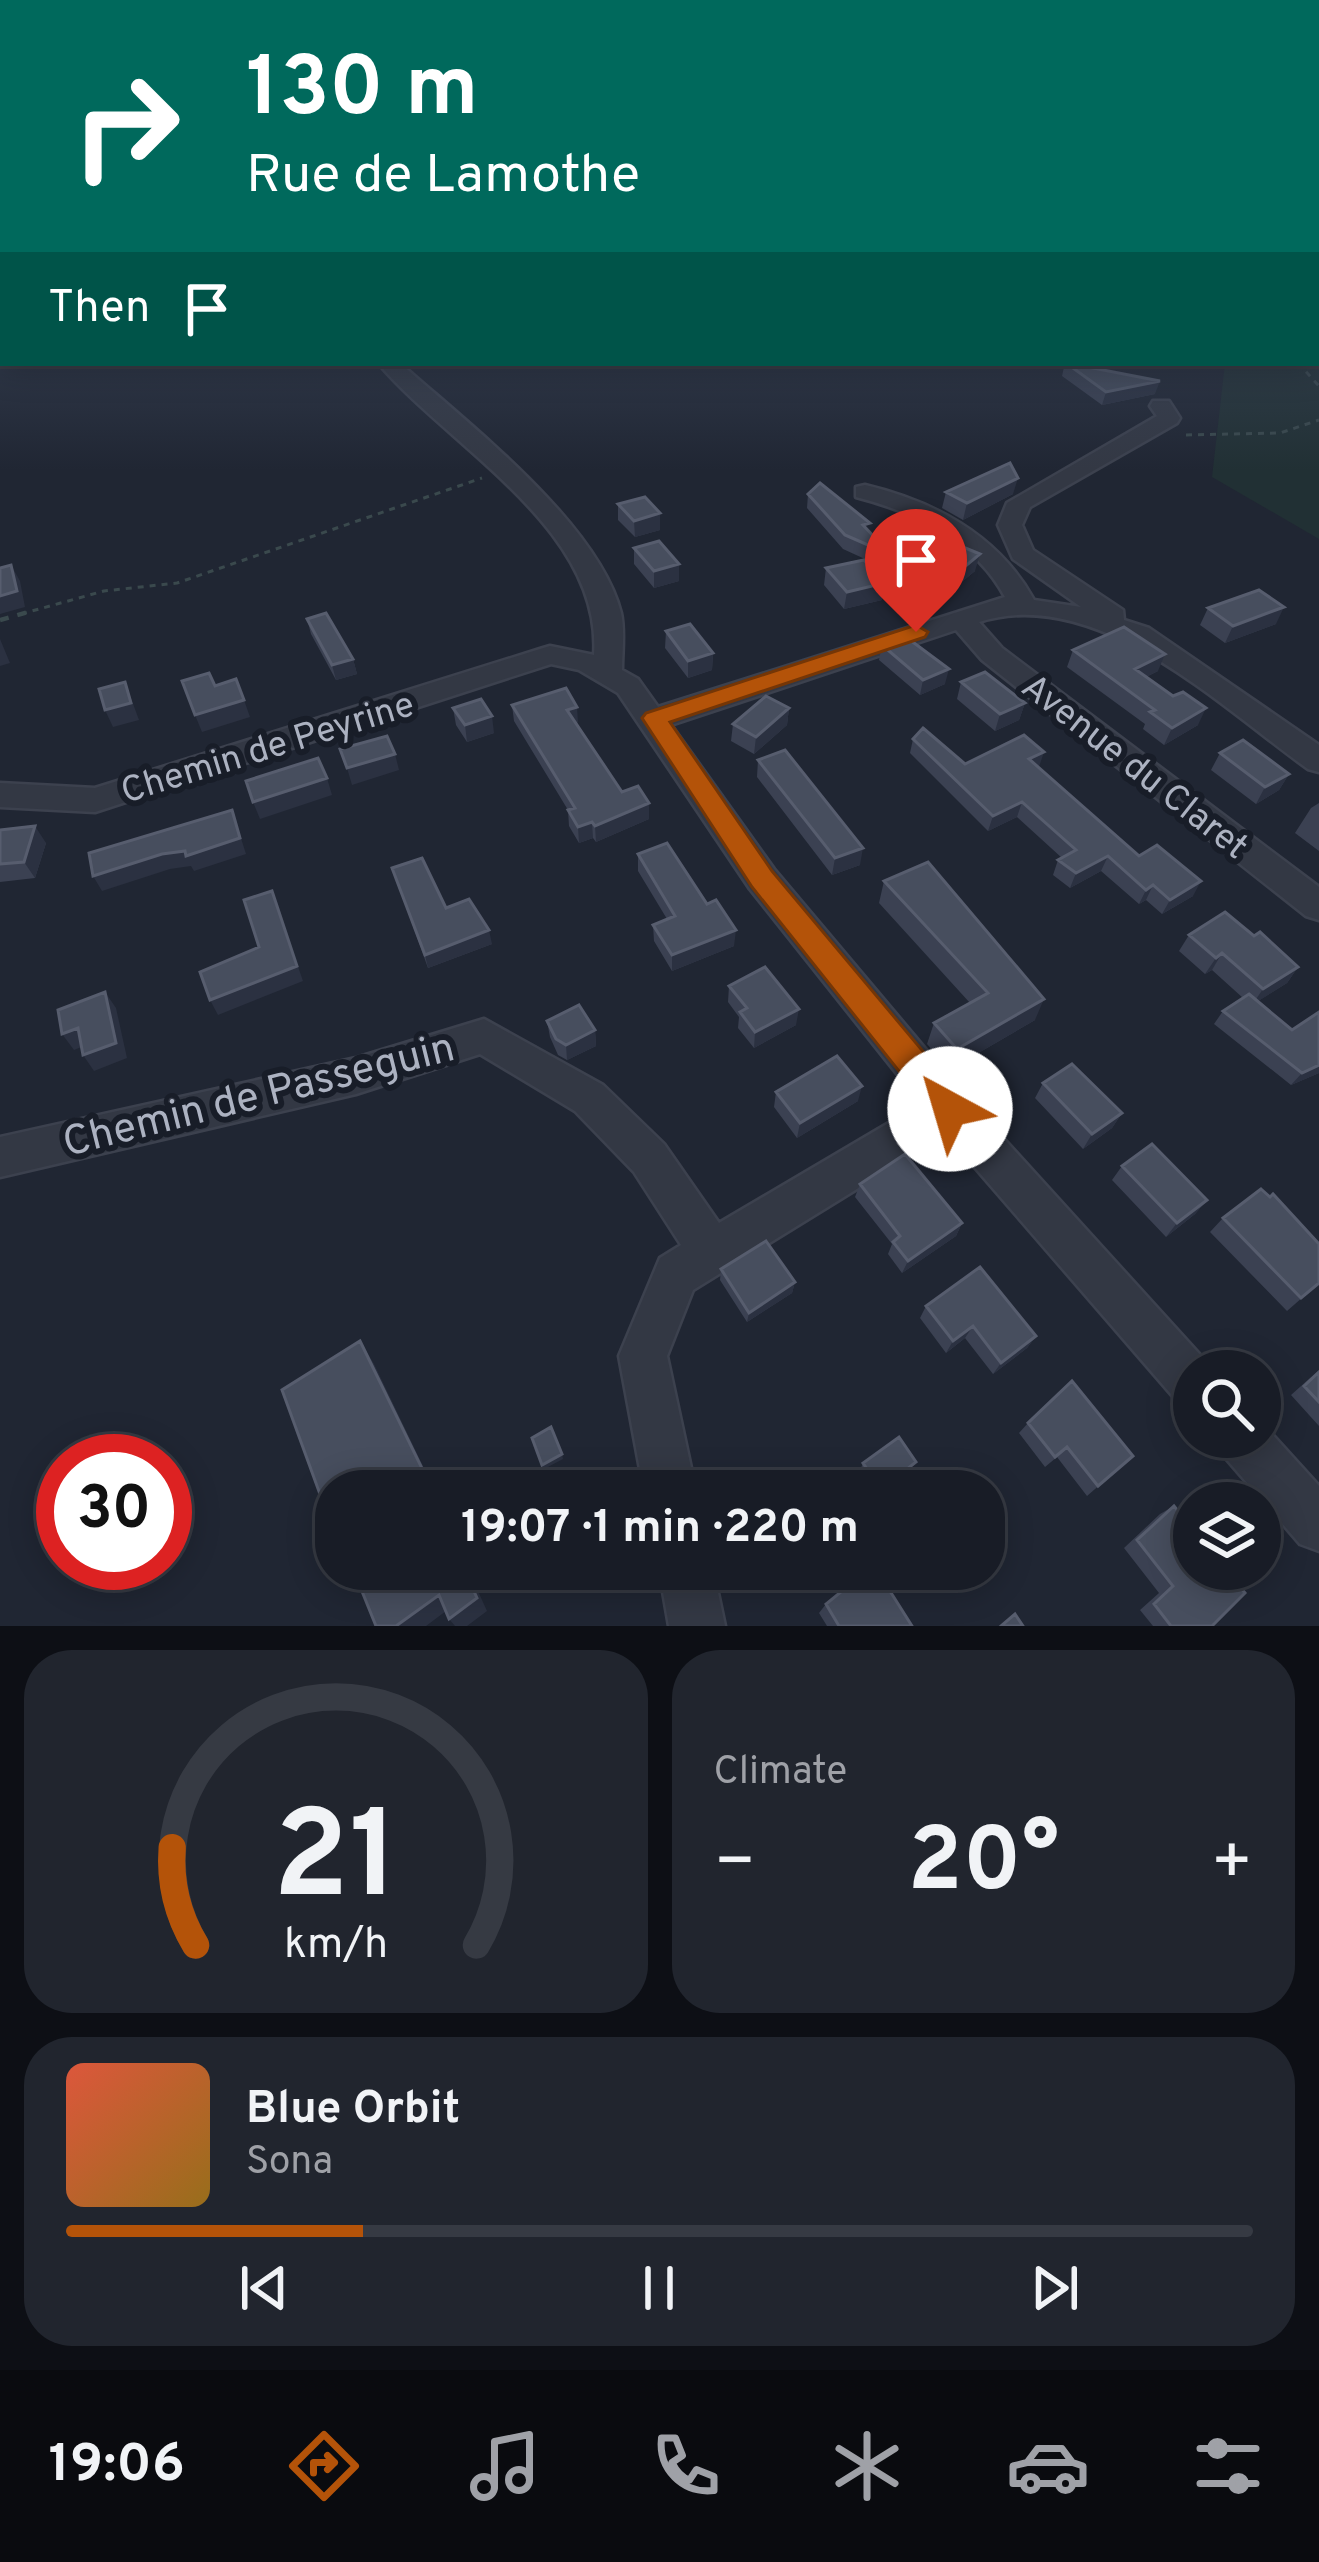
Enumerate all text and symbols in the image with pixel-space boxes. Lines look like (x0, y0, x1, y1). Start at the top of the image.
text: 130 m (246, 39, 478, 145)
icon: right (48, 48, 204, 204)
text: Rue de Lamothe (246, 143, 640, 212)
icon: arrive (174, 276, 240, 342)
text: Then (48, 281, 150, 338)
pin (865, 509, 967, 632)
icon: arrive (883, 527, 949, 593)
street label: Avenue du Claret (1011, 665, 1256, 871)
street label: Chemin de Peyrine (116, 683, 420, 816)
street label: Chemin de Passeguin (58, 1023, 461, 1172)
position arrow (887, 1046, 1013, 1172)
map controls (1173, 1350, 1281, 1590)
button: search (1173, 1350, 1281, 1458)
speed limit sign: 30 (36, 1434, 192, 1590)
button: layers (1173, 1482, 1281, 1590)
text: 19:07 · 1 min · 220 m (461, 1501, 859, 1558)
text: Climate (714, 1749, 847, 1798)
text: 21 (273, 1784, 399, 1942)
text: 20° (907, 1809, 1059, 1922)
text: − (714, 1824, 756, 1907)
text: + (1210, 1824, 1253, 1907)
text: km/h (284, 1918, 388, 1972)
text: Blue Orbit (246, 2082, 460, 2139)
text: Sona (246, 2139, 333, 2188)
icon: previous (231, 2255, 297, 2321)
icon: pause (626, 2255, 692, 2321)
icon: next (1022, 2255, 1088, 2321)
icon: directions (282, 2424, 366, 2508)
icon: music (463, 2424, 547, 2508)
icon: phone (644, 2424, 728, 2508)
icon: climate (825, 2424, 909, 2508)
icon: car (1006, 2424, 1090, 2508)
icon: filters (1186, 2424, 1270, 2508)
text: 19:06 (48, 2432, 185, 2501)

